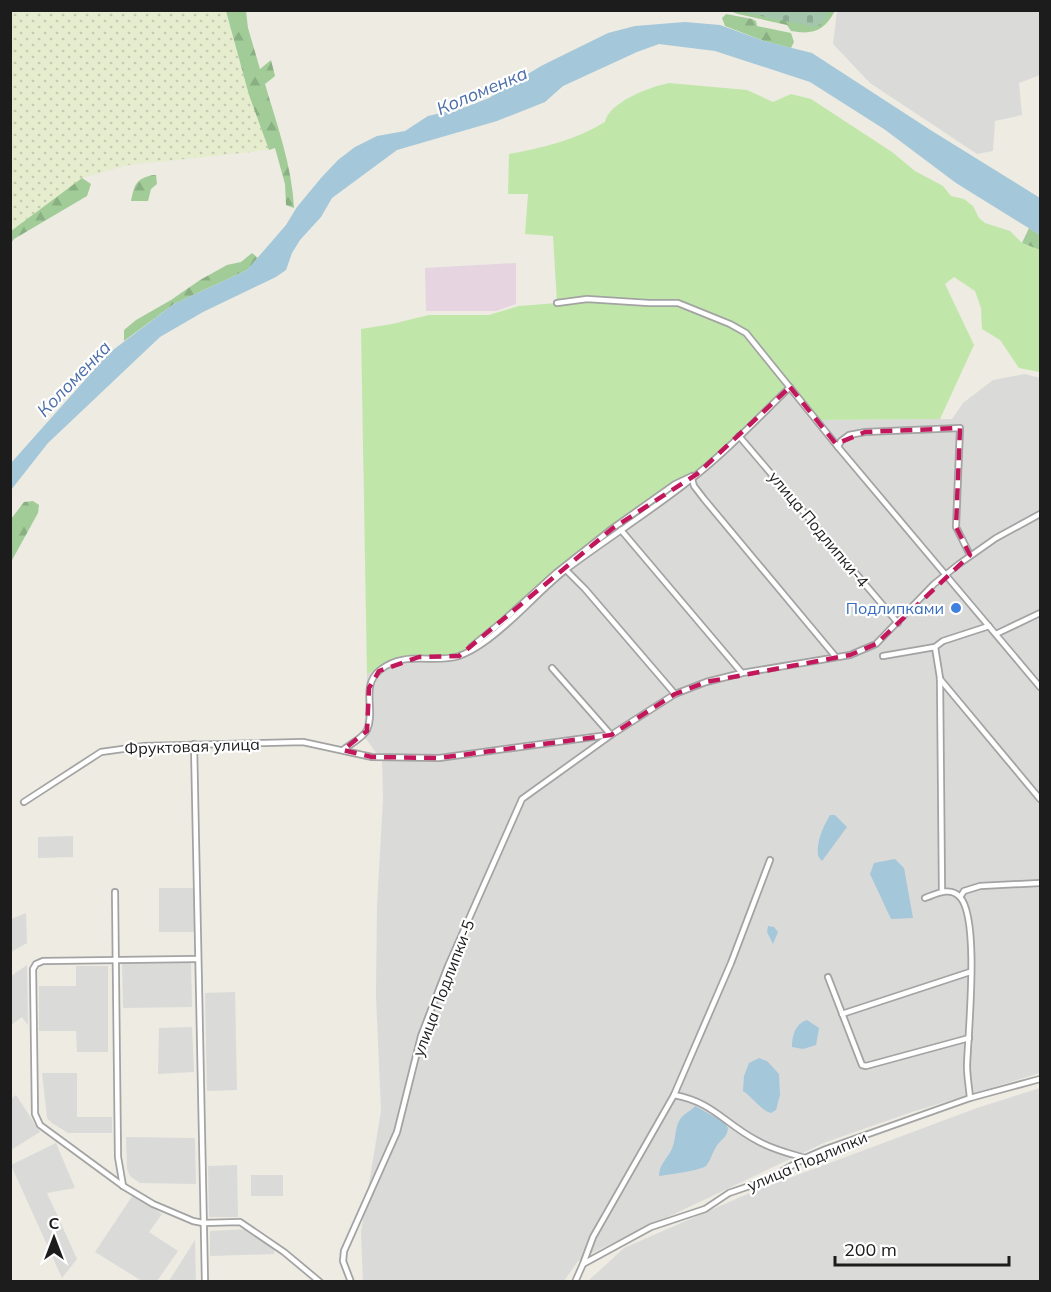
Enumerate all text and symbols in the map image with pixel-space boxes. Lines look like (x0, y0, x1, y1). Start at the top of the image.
water label: Коломенка (433, 61, 531, 120)
water label: Коломенка (32, 336, 115, 421)
street label: улица Подлипки-4 (765, 467, 874, 591)
place label: Подлипками (846, 598, 944, 618)
marker: Подлипками (949, 601, 963, 615)
street label: Фруктовая улица (124, 734, 260, 758)
street label: улица Подлипки-5 (408, 917, 478, 1059)
street label: улица Подлипки (744, 1127, 870, 1195)
north arrow (24, 1208, 84, 1268)
text: С (49, 1213, 60, 1233)
scale bar (835, 1229, 1009, 1267)
text: 200 m (844, 1238, 897, 1261)

